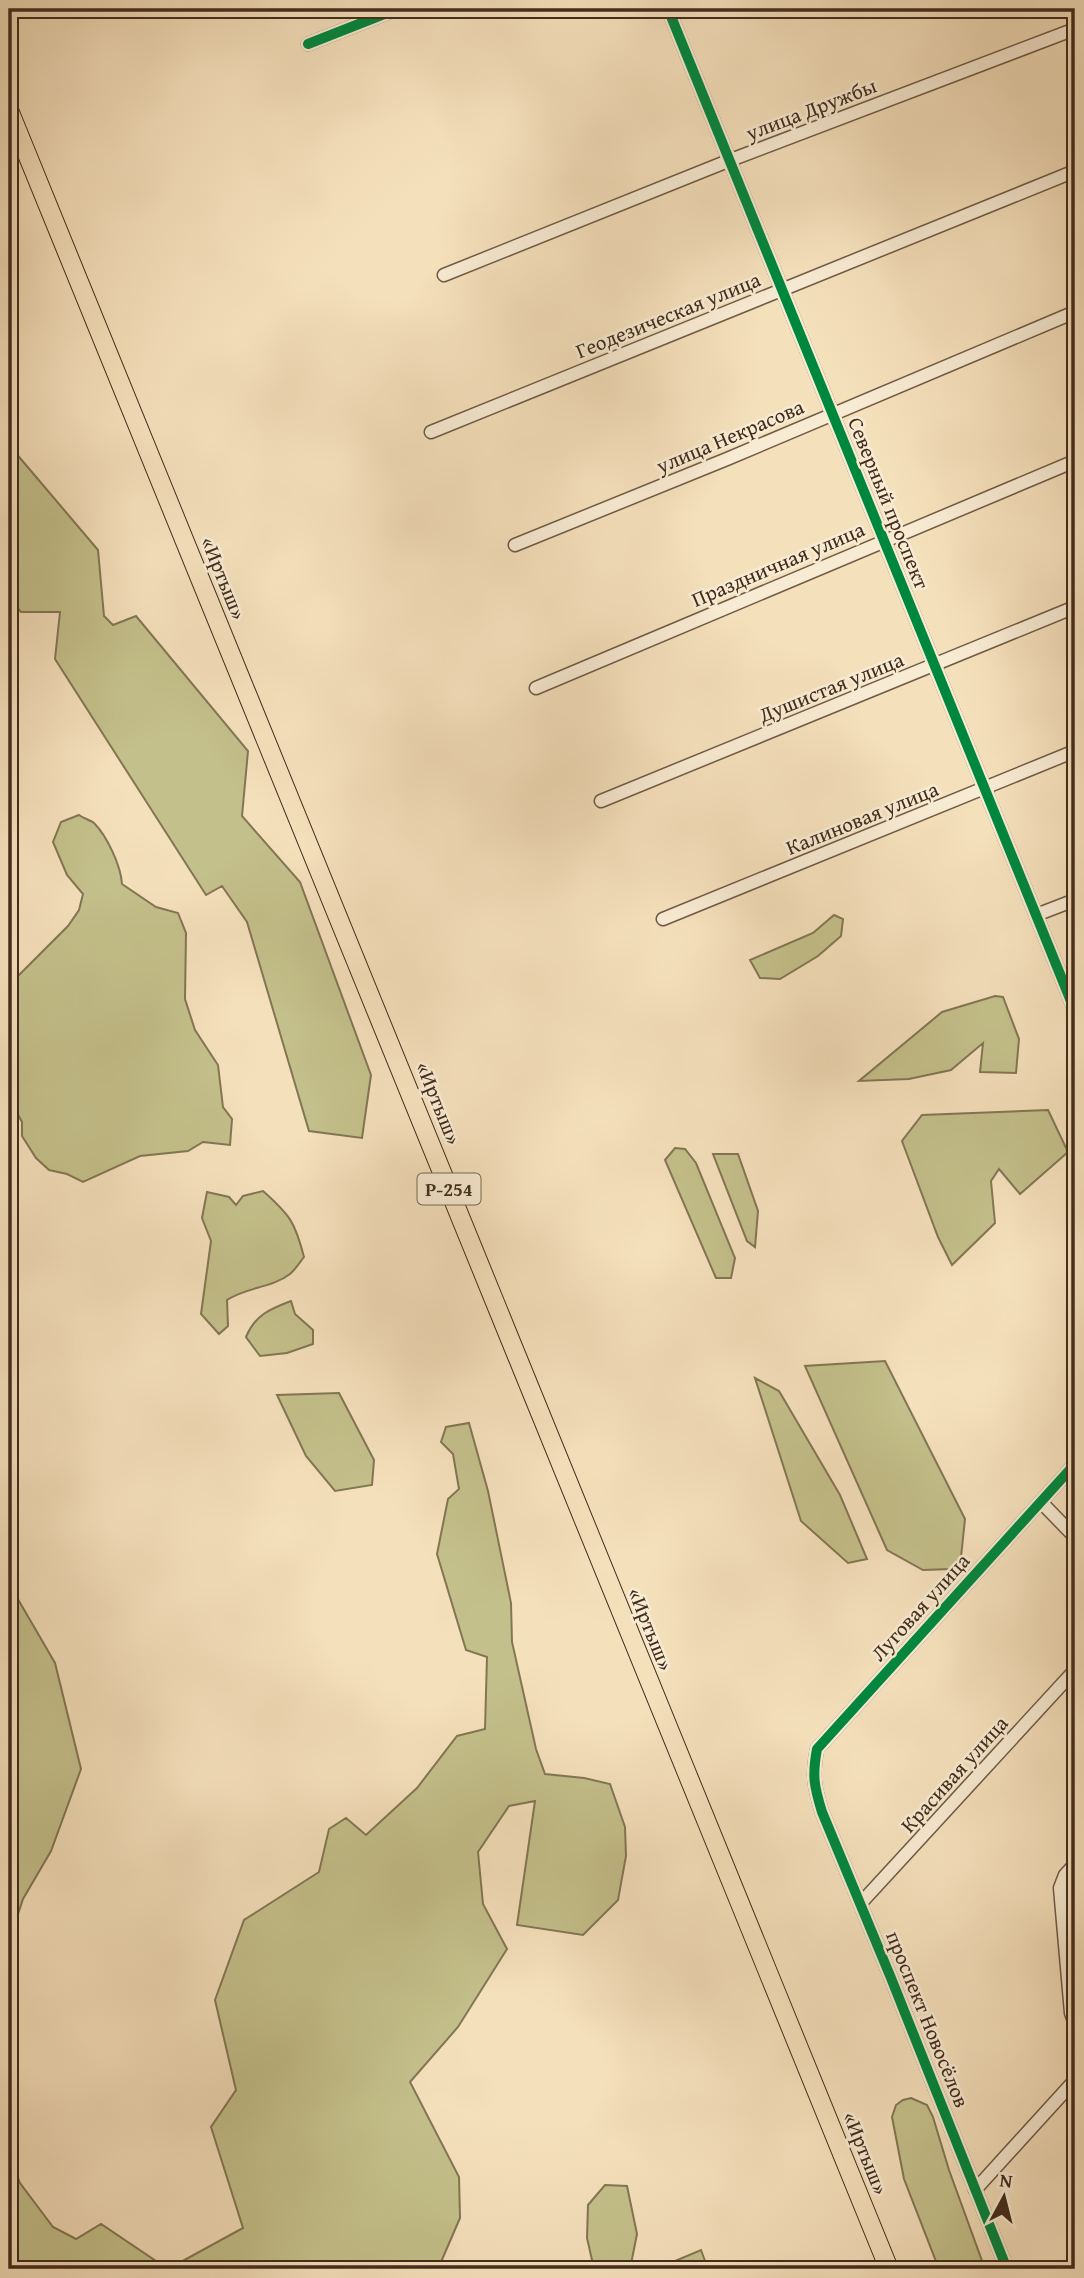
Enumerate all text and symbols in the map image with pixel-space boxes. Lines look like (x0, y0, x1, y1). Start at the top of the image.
street label: улица Дружбы (740, 70, 881, 148)
street label: Геодезическая улица (571, 264, 765, 366)
street label: улица Некрасова (650, 391, 809, 481)
street label: Северный проспект (840, 412, 938, 594)
street label: Праздничная улица (687, 514, 869, 614)
street label: «Иртыш» (193, 532, 255, 624)
street label: Душистая улица (753, 644, 908, 731)
street label: Калиновая улица (781, 773, 943, 863)
street label: «Иртыш» (408, 1057, 470, 1149)
road number: Р-254 (418, 1174, 480, 1204)
street label: Луговая улица (863, 1546, 977, 1668)
street label: «Иртыш» (620, 1583, 682, 1675)
street label: Красивая улица (893, 1709, 1015, 1839)
street label: проспект Новосёлов (878, 1926, 978, 2112)
street label: «Иртыш» (835, 2107, 897, 2199)
north arrow (968, 2162, 1038, 2232)
text: N (998, 2165, 1014, 2195)

